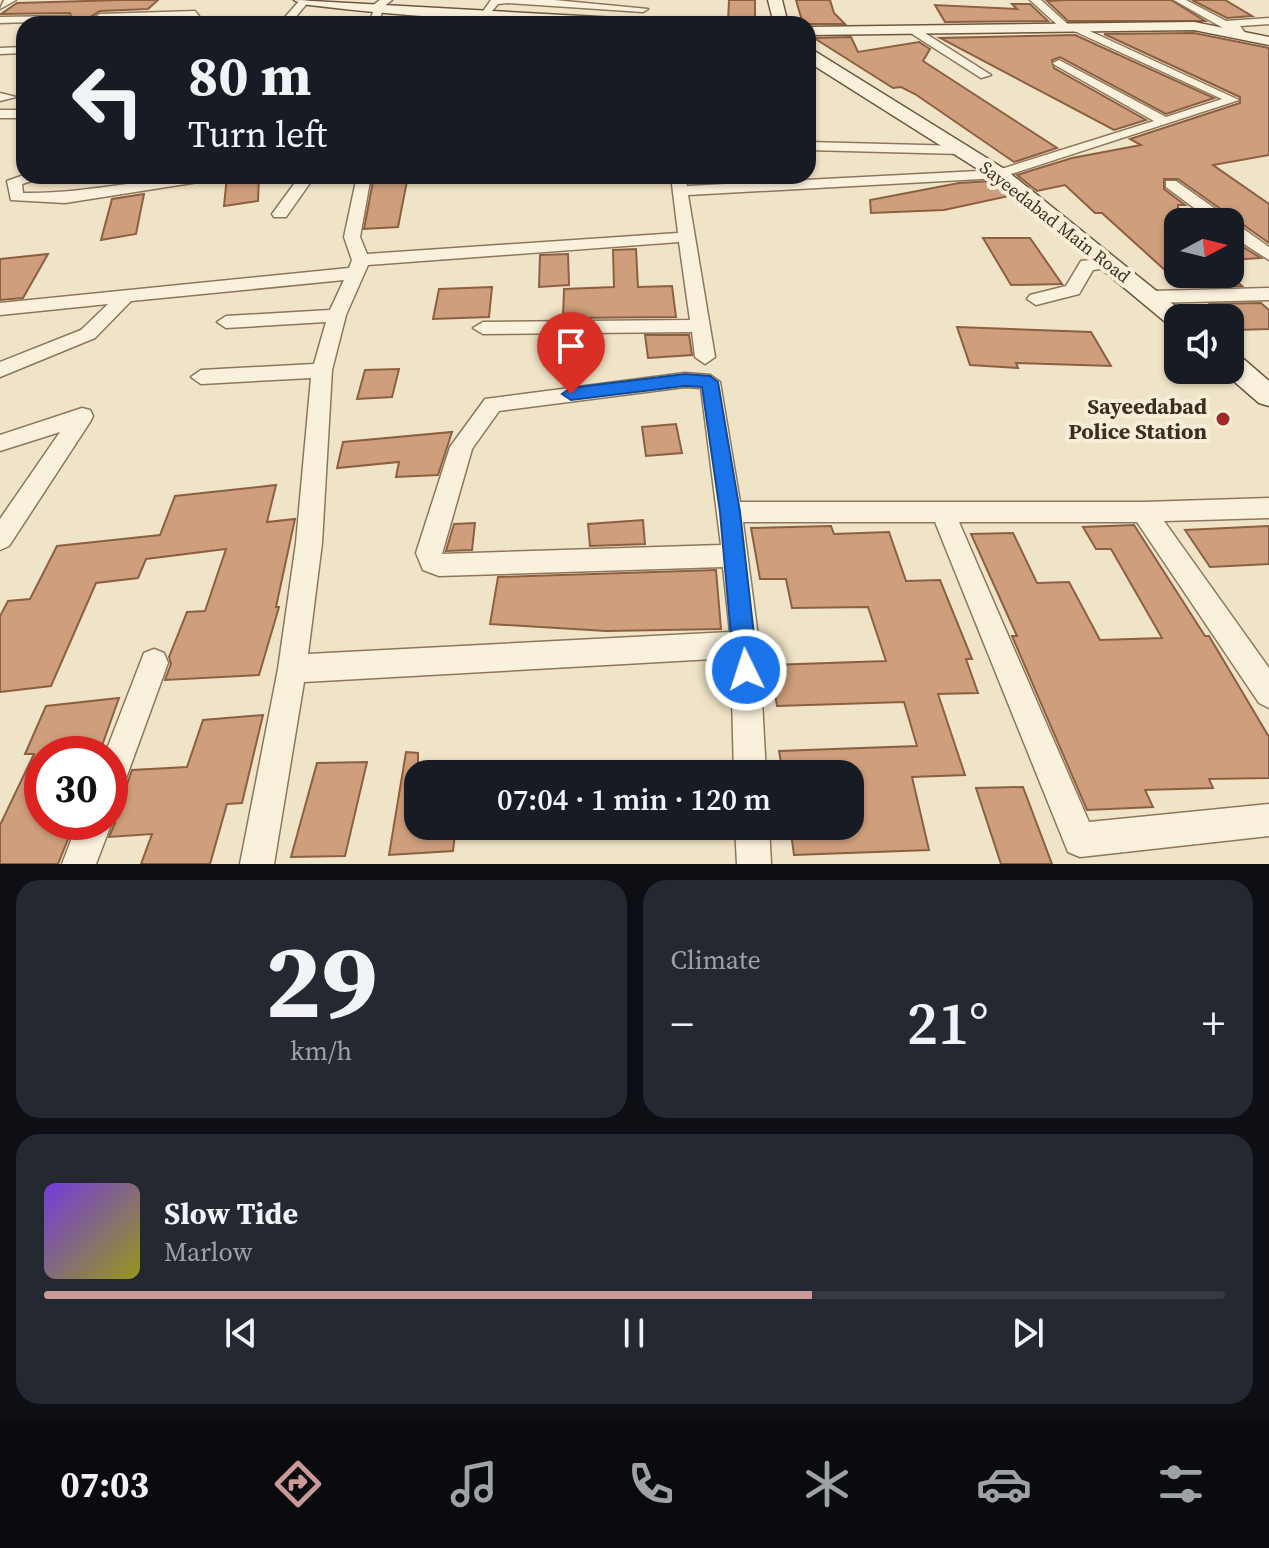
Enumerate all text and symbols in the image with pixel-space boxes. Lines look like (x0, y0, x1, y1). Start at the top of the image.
text: 80 m (188, 37, 311, 114)
icon: left (56, 48, 160, 152)
text: Turn left (188, 110, 327, 159)
street label: Sayeedabad Main Road (975, 155, 1136, 288)
north arrow (1164, 208, 1244, 288)
map controls (1164, 208, 1244, 384)
button: sound (1164, 304, 1244, 384)
pin (537, 312, 605, 394)
icon: arrive (549, 324, 593, 368)
place label: Sayeedabad Police Station (1068, 391, 1207, 446)
marker: Sayeedabad Police Station (1214, 410, 1232, 428)
position arrow (704, 628, 788, 712)
speed limit sign: 30 (24, 736, 128, 840)
text: 07:04 · 1 min · 120 m (497, 779, 771, 820)
text: 29 (265, 909, 378, 1052)
text: Climate (671, 942, 761, 978)
text: 21° (907, 982, 989, 1064)
text: − (671, 993, 694, 1054)
text: + (1202, 993, 1225, 1054)
text: km/h (290, 1033, 352, 1069)
text: Slow Tide (164, 1193, 298, 1234)
text: Marlow (164, 1234, 253, 1270)
icon: previous (219, 1311, 263, 1355)
icon: pause (612, 1311, 656, 1355)
icon: next (1006, 1311, 1050, 1355)
icon: directions (270, 1456, 326, 1512)
icon: music (446, 1456, 502, 1512)
icon: phone (623, 1456, 679, 1512)
icon: climate (799, 1456, 855, 1512)
icon: car (976, 1456, 1032, 1512)
icon: filters (1153, 1456, 1209, 1512)
text: 07:03 (60, 1460, 149, 1509)

